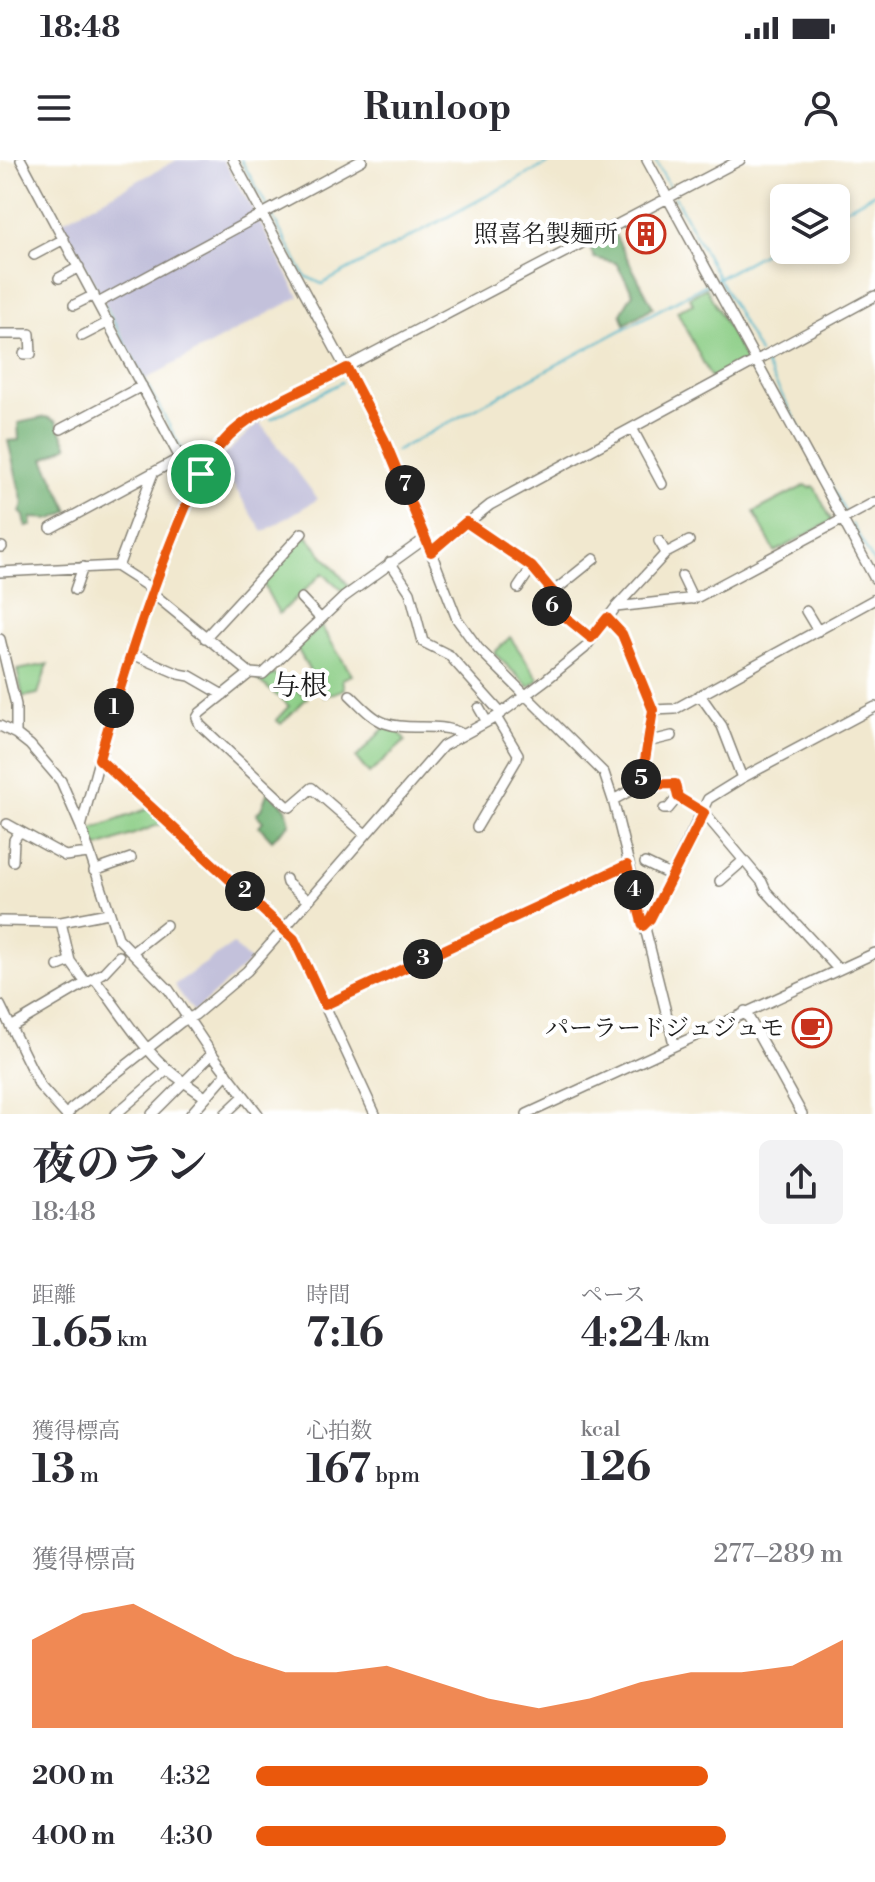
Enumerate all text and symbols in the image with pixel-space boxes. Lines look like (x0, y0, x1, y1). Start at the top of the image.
text: 18:48 (40, 9, 120, 47)
icon: menu (32, 86, 76, 130)
text: Runloop (364, 86, 511, 131)
icon: person (799, 86, 843, 130)
map controls (770, 184, 850, 264)
button: layers (770, 184, 850, 264)
building icon: 照喜名製麺所 (625, 213, 667, 255)
place label: 照喜名製麺所 (474, 220, 618, 250)
pin (167, 440, 235, 508)
icon: arrive (179, 452, 223, 496)
pin: 7 (385, 465, 425, 505)
text: 7 (399, 471, 411, 498)
pin: 6 (532, 586, 572, 626)
text: 6 (545, 592, 559, 619)
district label: 与根 (272, 669, 328, 704)
pin: 1 (94, 688, 134, 728)
text: 1 (109, 694, 119, 721)
pin: 5 (621, 759, 661, 799)
text: 5 (634, 765, 648, 792)
pin: 4 (614, 870, 654, 910)
pin: 2 (225, 871, 265, 911)
text: 4 (627, 876, 641, 903)
text: 2 (238, 877, 252, 904)
pin: 3 (403, 939, 443, 979)
text: 3 (416, 945, 430, 972)
cafe icon: パーラードジュジュモ (791, 1007, 833, 1049)
place label: パーラードジュジュモ (545, 1014, 784, 1044)
text: 夜のラン (32, 1138, 208, 1193)
button: share (759, 1140, 843, 1224)
text: 18:48 (32, 1196, 96, 1228)
text: 距離 (32, 1282, 76, 1309)
text: 時間 (306, 1282, 350, 1309)
text: ペース (581, 1282, 646, 1309)
text: 1.65 (32, 1309, 112, 1359)
text: 7:16 (306, 1309, 384, 1359)
text: 4:24 (581, 1309, 671, 1359)
text: km (112, 1326, 148, 1353)
text: /km (671, 1326, 710, 1353)
text: kcal (581, 1416, 621, 1443)
text: 獲得標高 (32, 1418, 120, 1445)
text: 心拍数 (306, 1418, 372, 1445)
text: 126 (581, 1443, 651, 1493)
text: 13 (32, 1445, 75, 1495)
text: 167 (306, 1445, 371, 1495)
text: m (75, 1462, 99, 1489)
text: bpm (371, 1462, 420, 1489)
text: 277–289 m (713, 1538, 843, 1570)
text: 獲得標高 (32, 1544, 136, 1576)
text: 200 m (32, 1760, 114, 1792)
text: 4:32 (160, 1760, 211, 1792)
text: 400 m (32, 1820, 115, 1852)
text: 4:30 (160, 1820, 213, 1852)

